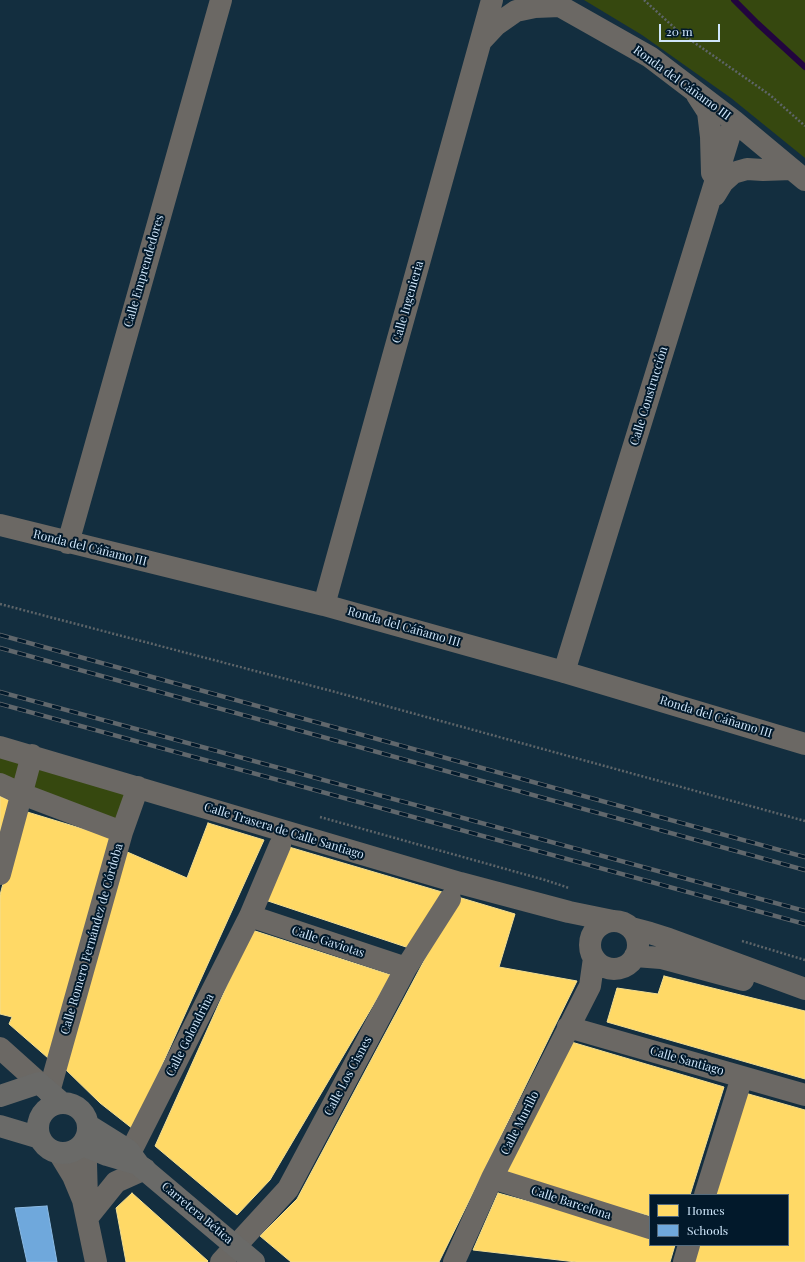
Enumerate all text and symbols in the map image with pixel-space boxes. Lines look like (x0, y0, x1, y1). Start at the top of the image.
scale bar (661, 16, 722, 42)
text: 20 m (666, 23, 693, 39)
street label: Ronda del Cáñamo III (631, 43, 733, 123)
street label: Calle Emprendedores (121, 213, 167, 329)
street label: Calle Ingenieria (389, 259, 427, 345)
street label: Calle Construcción (627, 345, 671, 447)
street label: Ronda del Cáñamo III (32, 527, 148, 569)
street label: Ronda del Cáñamo III (346, 604, 462, 650)
street label: Ronda del Cáñamo III (658, 693, 774, 741)
street label: Calle Trasera de Calle Santiago (202, 800, 366, 862)
street label: Calle Romero Fernández de Córdoba (58, 842, 126, 1036)
street label: Calle Gaviotas (290, 923, 366, 961)
street label: Calle Golondrina (163, 991, 217, 1079)
street label: Calle Los Cisnes (321, 1034, 375, 1118)
street label: Calle Santiago (648, 1044, 726, 1078)
street label: Calle Murillo (498, 1089, 542, 1157)
street label: Carretera Bética (158, 1179, 236, 1247)
street label: Calle Barcelona (529, 1183, 613, 1223)
legend (649, 1194, 789, 1246)
text: Homes (687, 1202, 725, 1218)
text: Schools (687, 1222, 728, 1238)

